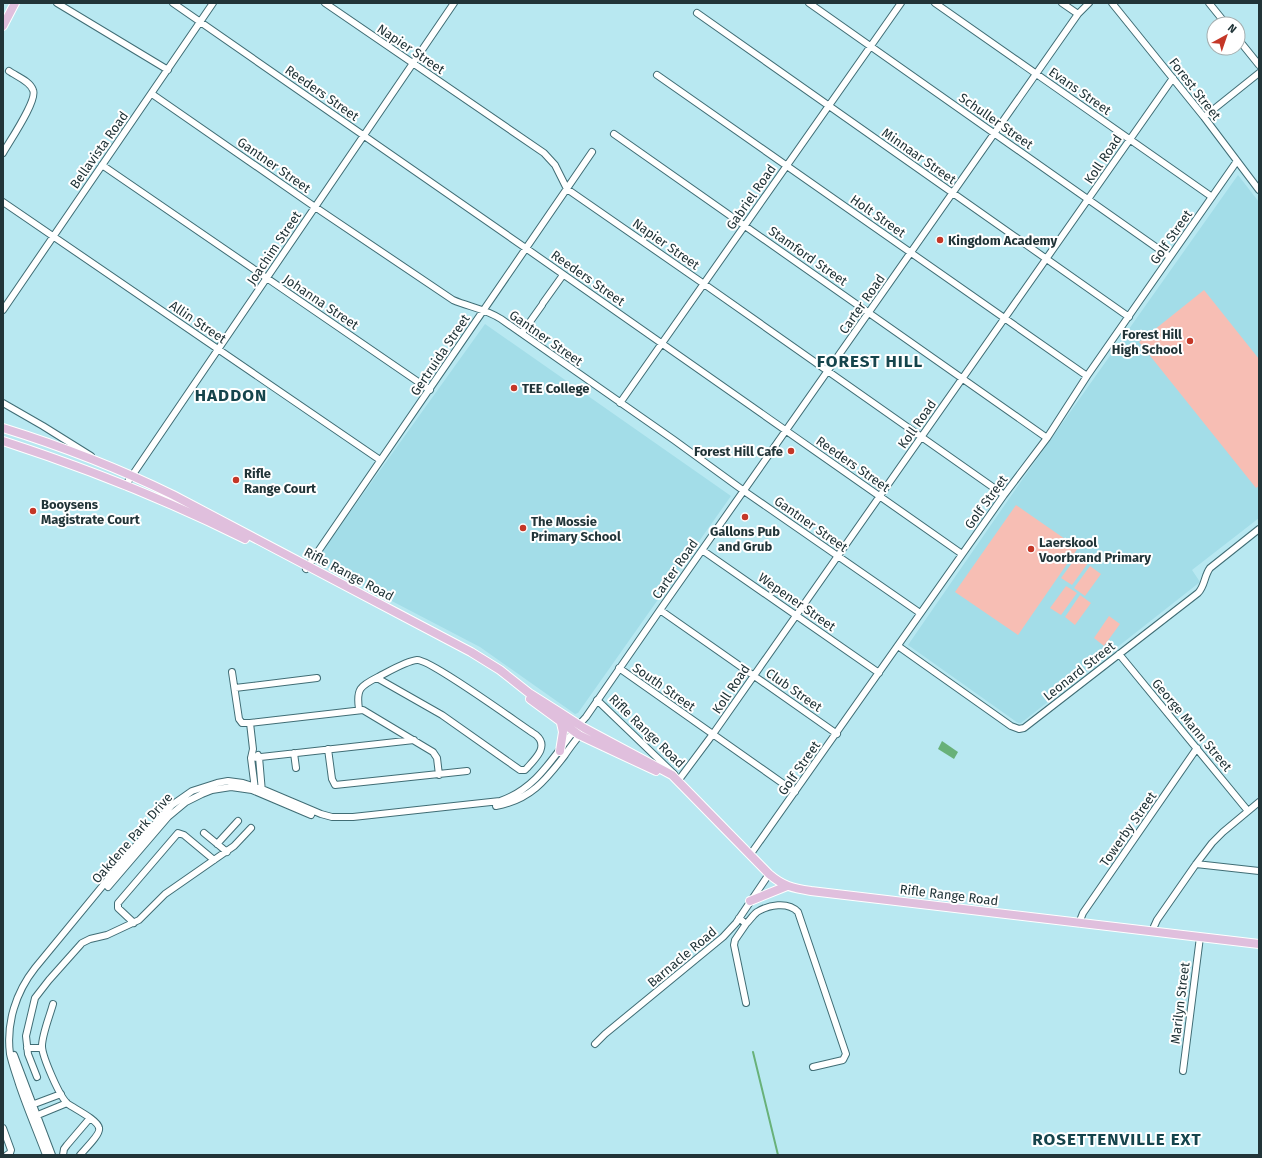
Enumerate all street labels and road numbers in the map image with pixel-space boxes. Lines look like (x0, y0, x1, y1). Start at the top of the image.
street label: Napier Street (374, 21, 448, 77)
street label: Forest Street (1166, 55, 1224, 123)
street label: Reeders Street (282, 62, 362, 124)
street label: Evans Street (1046, 64, 1114, 118)
street label: Schuller Street (956, 90, 1036, 152)
street label: Bellavista Road (67, 109, 131, 191)
street label: Minnaar Street (879, 125, 959, 187)
street label: Koll Road (1081, 132, 1125, 186)
street label: Gantner Street (234, 134, 314, 196)
street label: Gabriel Road (723, 162, 779, 232)
street label: Holt Street (848, 192, 909, 241)
street label: Golf Street (1147, 207, 1195, 267)
street label: Joachim Street (244, 208, 304, 288)
street label: Napier Street (630, 215, 703, 273)
street label: Stamford Street (766, 223, 851, 289)
street label: Reeders Street (548, 247, 628, 309)
street label: Johanna Street (281, 271, 362, 333)
street label: Carter Road (836, 271, 888, 337)
street label: Allin Street (167, 298, 229, 347)
street label: Gantner Street (506, 307, 586, 369)
street label: Gertruida Street (407, 311, 473, 398)
street label: Koll Road (895, 397, 939, 451)
street label: Reeders Street (813, 433, 893, 495)
street label: Golf Street (962, 472, 1011, 532)
street label: Gantner Street (771, 493, 851, 555)
street label: Carter Road (649, 536, 701, 602)
street label: Rifle Range Road (302, 544, 396, 604)
street label: Wepener Street (755, 570, 839, 634)
street label: Leonard Street (1040, 638, 1118, 704)
street label: South Street (630, 660, 699, 714)
street label: Koll Road (709, 662, 753, 716)
street label: Club Street (763, 665, 825, 715)
street label: George Mann Street (1149, 676, 1235, 774)
street label: Rifle Range Road (606, 691, 688, 771)
street label: Golf Street (775, 738, 823, 798)
street label: Towerby Street (1097, 788, 1159, 869)
street label: Oakdene Park Drive (89, 790, 175, 886)
street label: Rifle Range Road (899, 882, 999, 908)
street label: Barnacle Road (645, 924, 719, 990)
street label: Marilyn Street (1168, 961, 1192, 1045)

